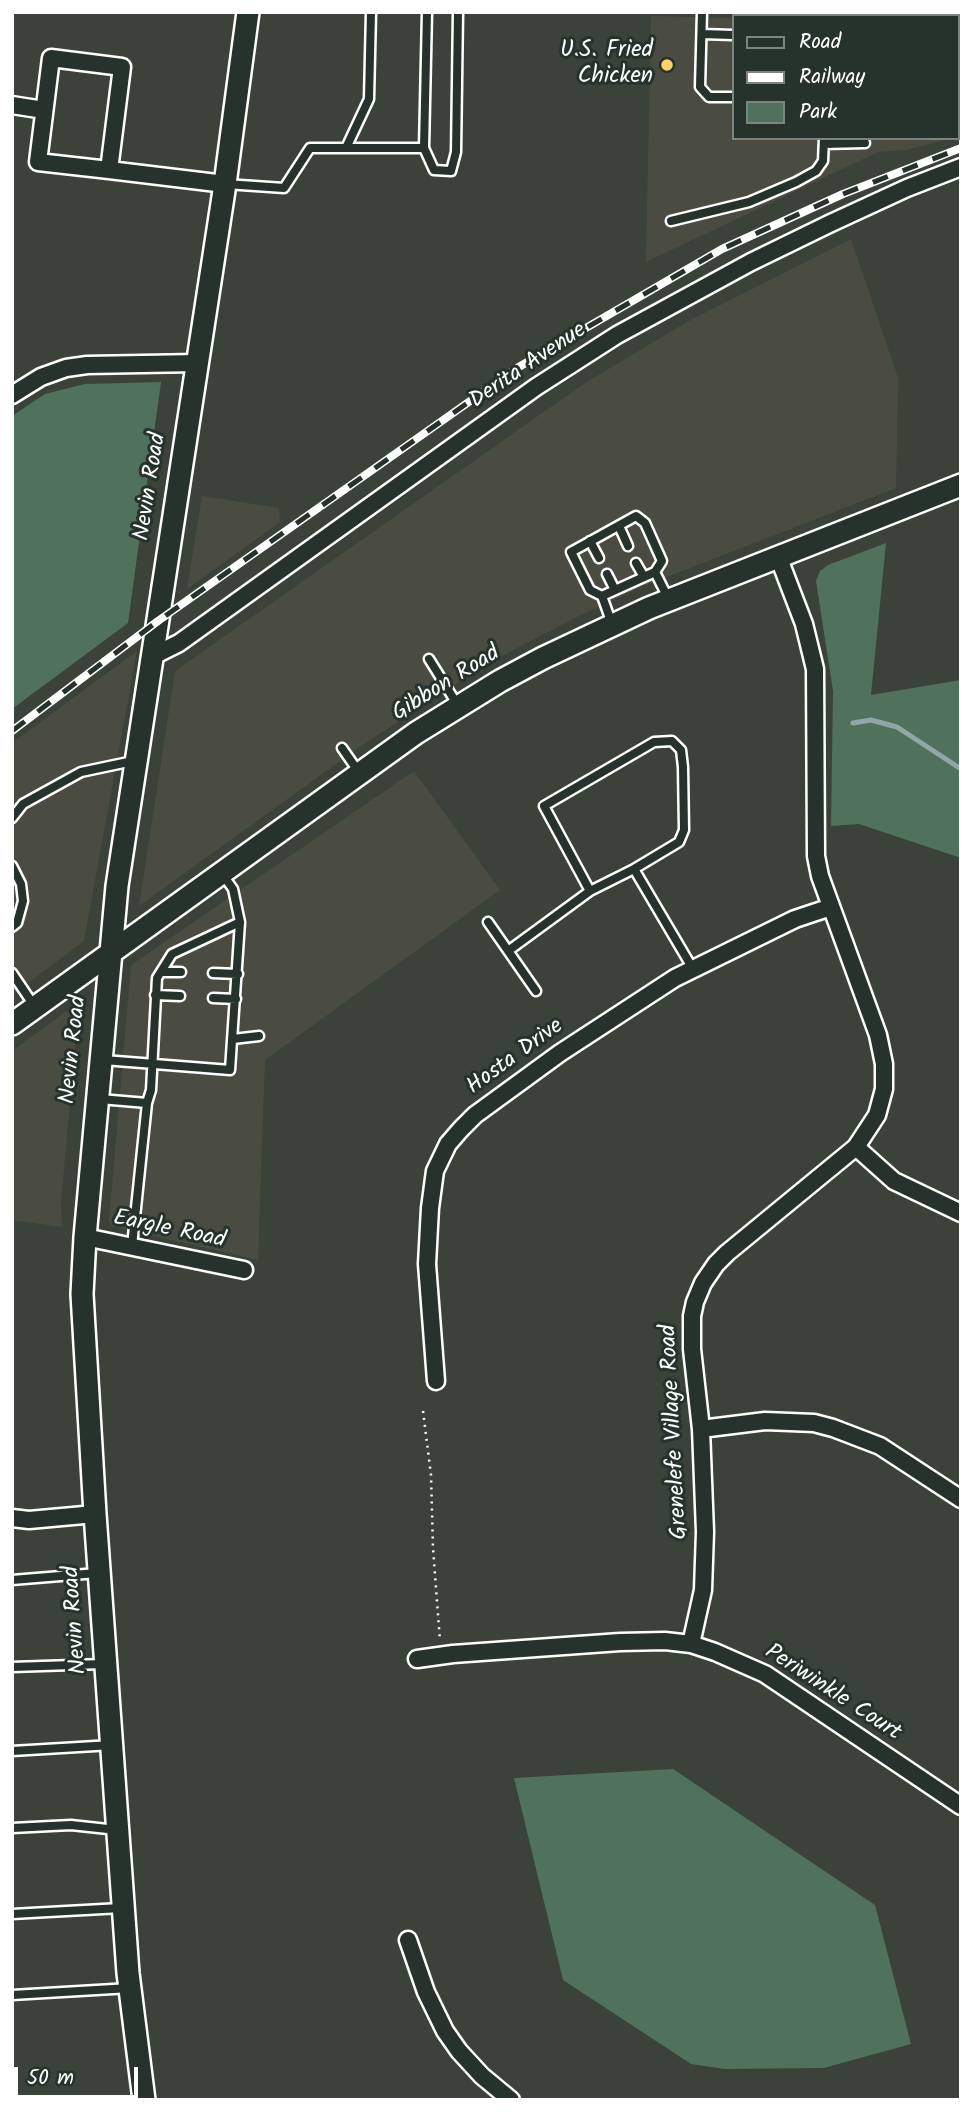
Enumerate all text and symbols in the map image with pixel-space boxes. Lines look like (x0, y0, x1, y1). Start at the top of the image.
legend (732, 14, 959, 140)
text: Road (799, 26, 841, 59)
place label: U.S. Fried Chicken (560, 38, 653, 92)
marker: U.S. Fried Chicken (659, 57, 675, 73)
text: Railway (799, 61, 865, 94)
text: Park (799, 96, 837, 129)
street label: Derita Avenue (465, 318, 593, 416)
street label: Nevin Road (130, 431, 174, 543)
street label: Gibbon Road (388, 641, 506, 729)
street label: Nevin Road (56, 995, 94, 1105)
street label: Hosta Drive (462, 1014, 570, 1102)
street label: Eargle Road (110, 1206, 228, 1256)
street label: Grenelefe Village Road (657, 1324, 695, 1540)
street label: Nevin Road (59, 1565, 95, 1675)
street label: Periwinkle Court (759, 1640, 905, 1748)
scale bar (18, 2052, 142, 2096)
text: 50 m (27, 2062, 74, 2095)

